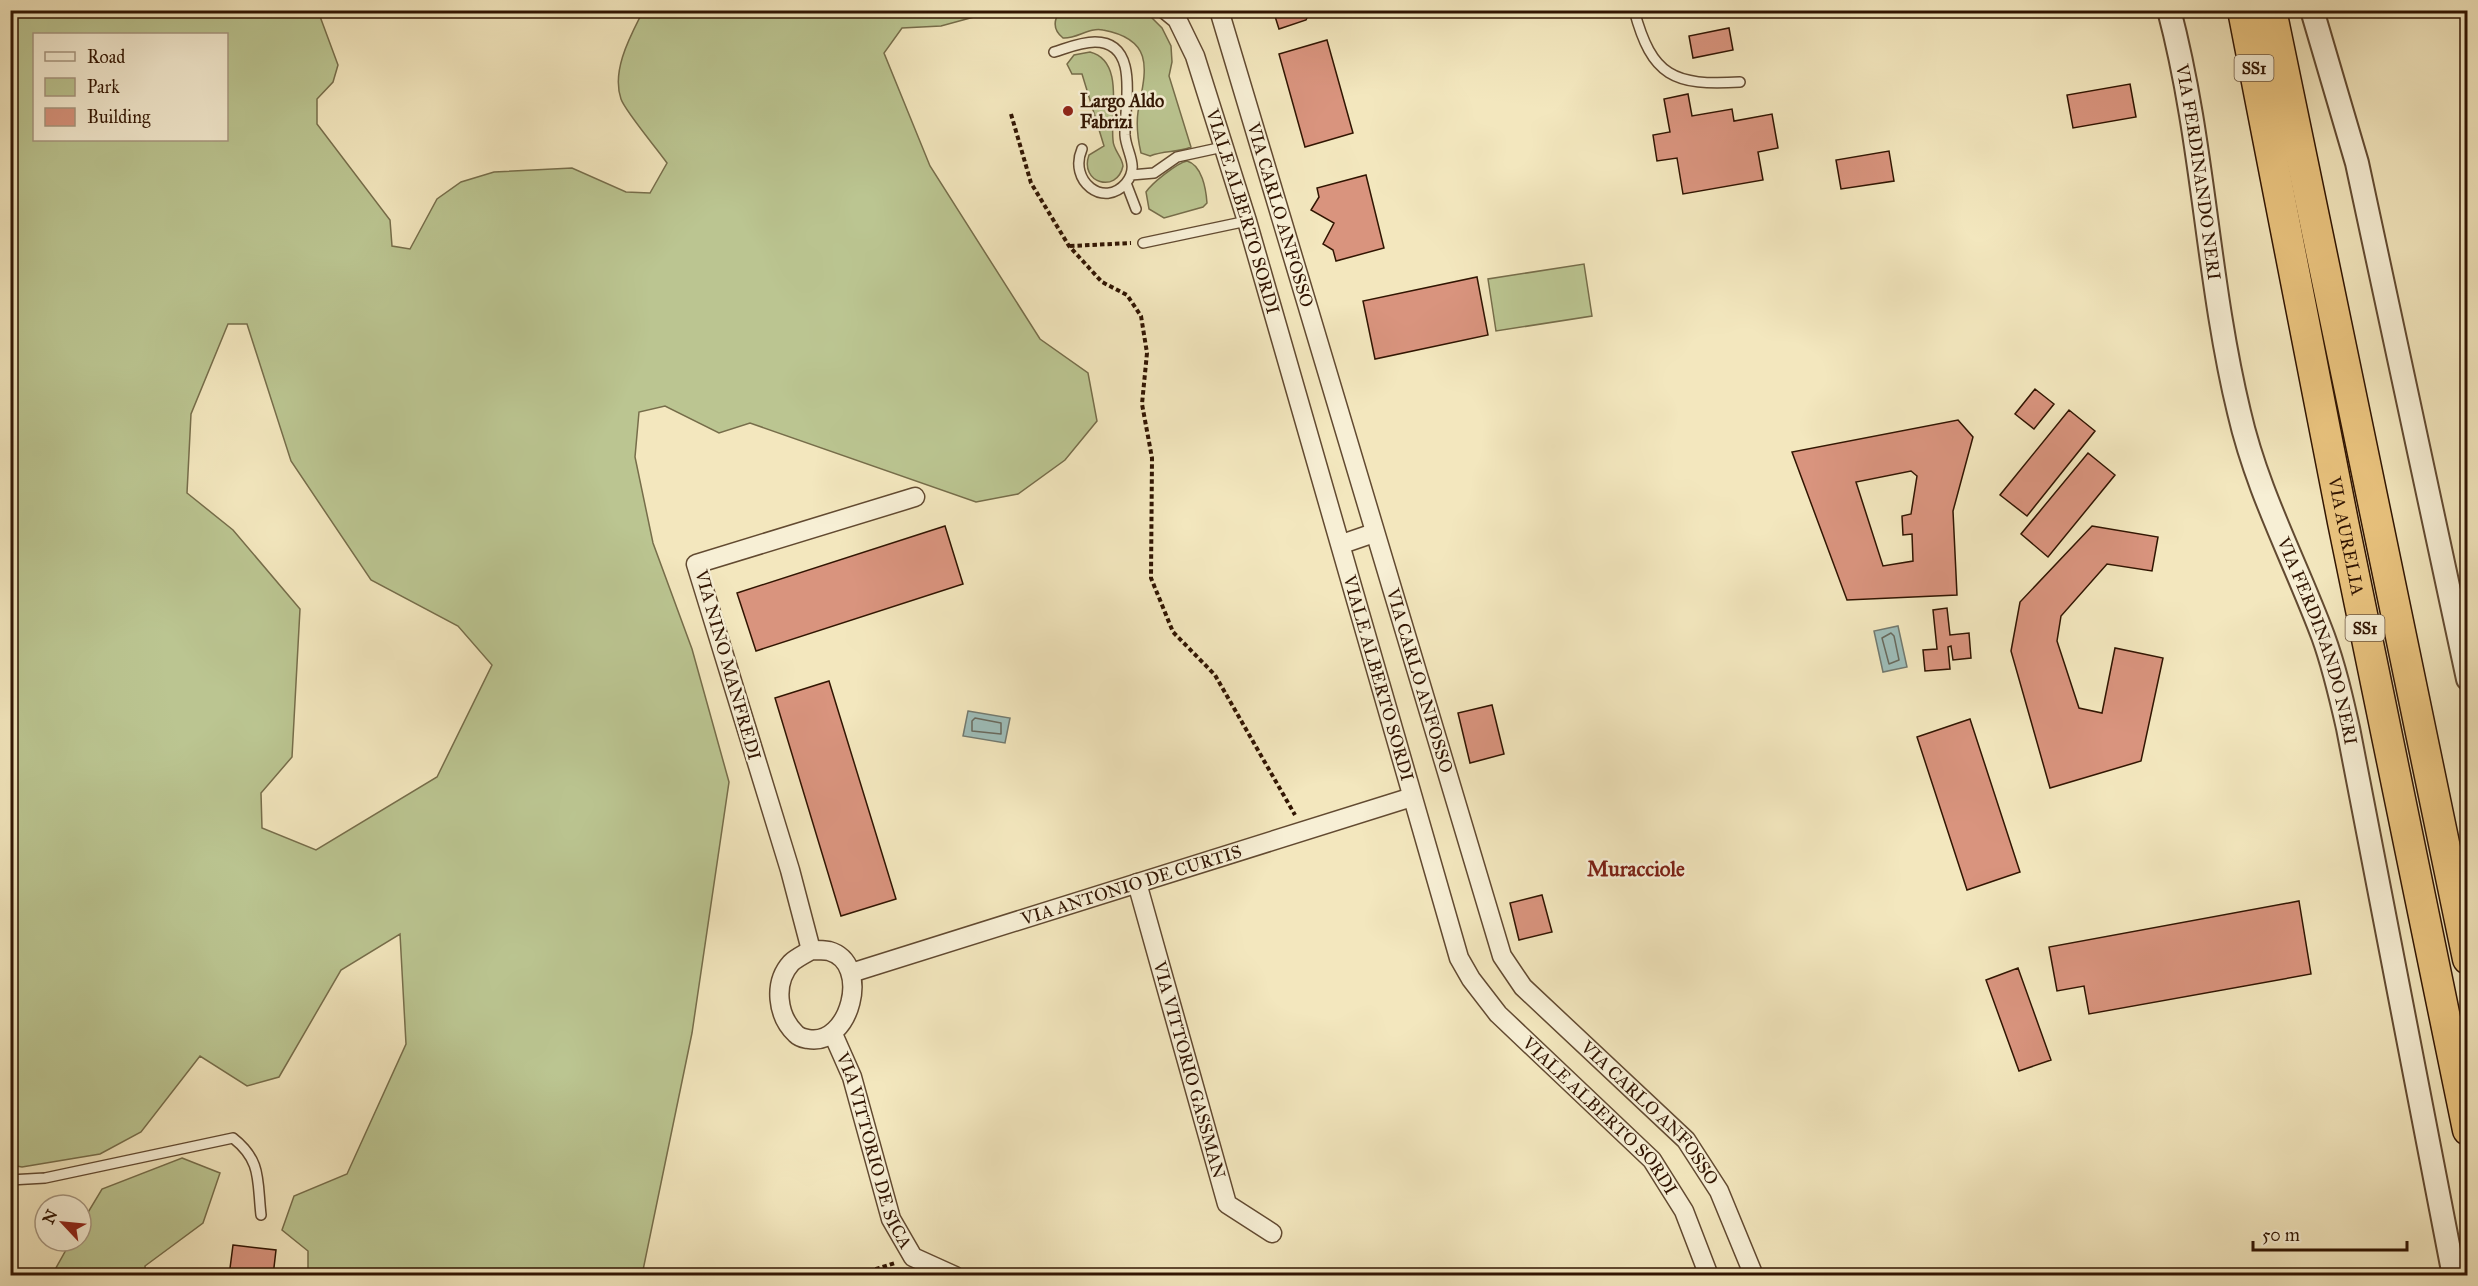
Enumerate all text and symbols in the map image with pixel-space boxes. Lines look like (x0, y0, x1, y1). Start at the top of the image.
legend (33, 33, 228, 141)
text: Road (87, 46, 125, 68)
road number: SS1 (2234, 55, 2274, 81)
street label: VIA FERDINANDO NERI (2171, 61, 2226, 282)
text: Park (87, 76, 120, 98)
place label: Largo Aldo Fabrizi (1080, 90, 1164, 133)
marker: Largo Aldo Fabrizi (1061, 104, 1075, 118)
street label: VIALE ALBERTO SORDI (1201, 105, 1284, 317)
text: Building (87, 106, 151, 129)
street label: VIA CARLO ANFOSSO (1242, 119, 1318, 310)
street label: VIA AURELIA (2323, 474, 2369, 597)
street label: VIA FERDINANDO NERI (2272, 533, 2362, 747)
street label: VIA NINO MANFREDI (690, 566, 766, 763)
street label: VIALE ALBERTO SORDI (1338, 572, 1419, 784)
street label: VIA CARLO ANFOSSO (1381, 585, 1458, 776)
road number: SS1 (2346, 615, 2384, 641)
street label: VIA ANTONIO DE CURTIS (1018, 840, 1245, 930)
district label: Muracciole (1587, 856, 1685, 882)
street label: VIA VITTORIO GASSMAN (1148, 958, 1230, 1181)
street label: VIALE ALBERTO SORDI (1517, 1031, 1682, 1199)
street label: VIA CARLO ANFOSSO (1575, 1035, 1723, 1189)
street label: VIA VITTORIO DE SICA (831, 1048, 917, 1253)
north arrow (33, 1193, 93, 1253)
text: N (38, 1206, 62, 1227)
scale bar (2253, 1214, 2408, 1252)
text: 50 m (2262, 1224, 2300, 1246)

